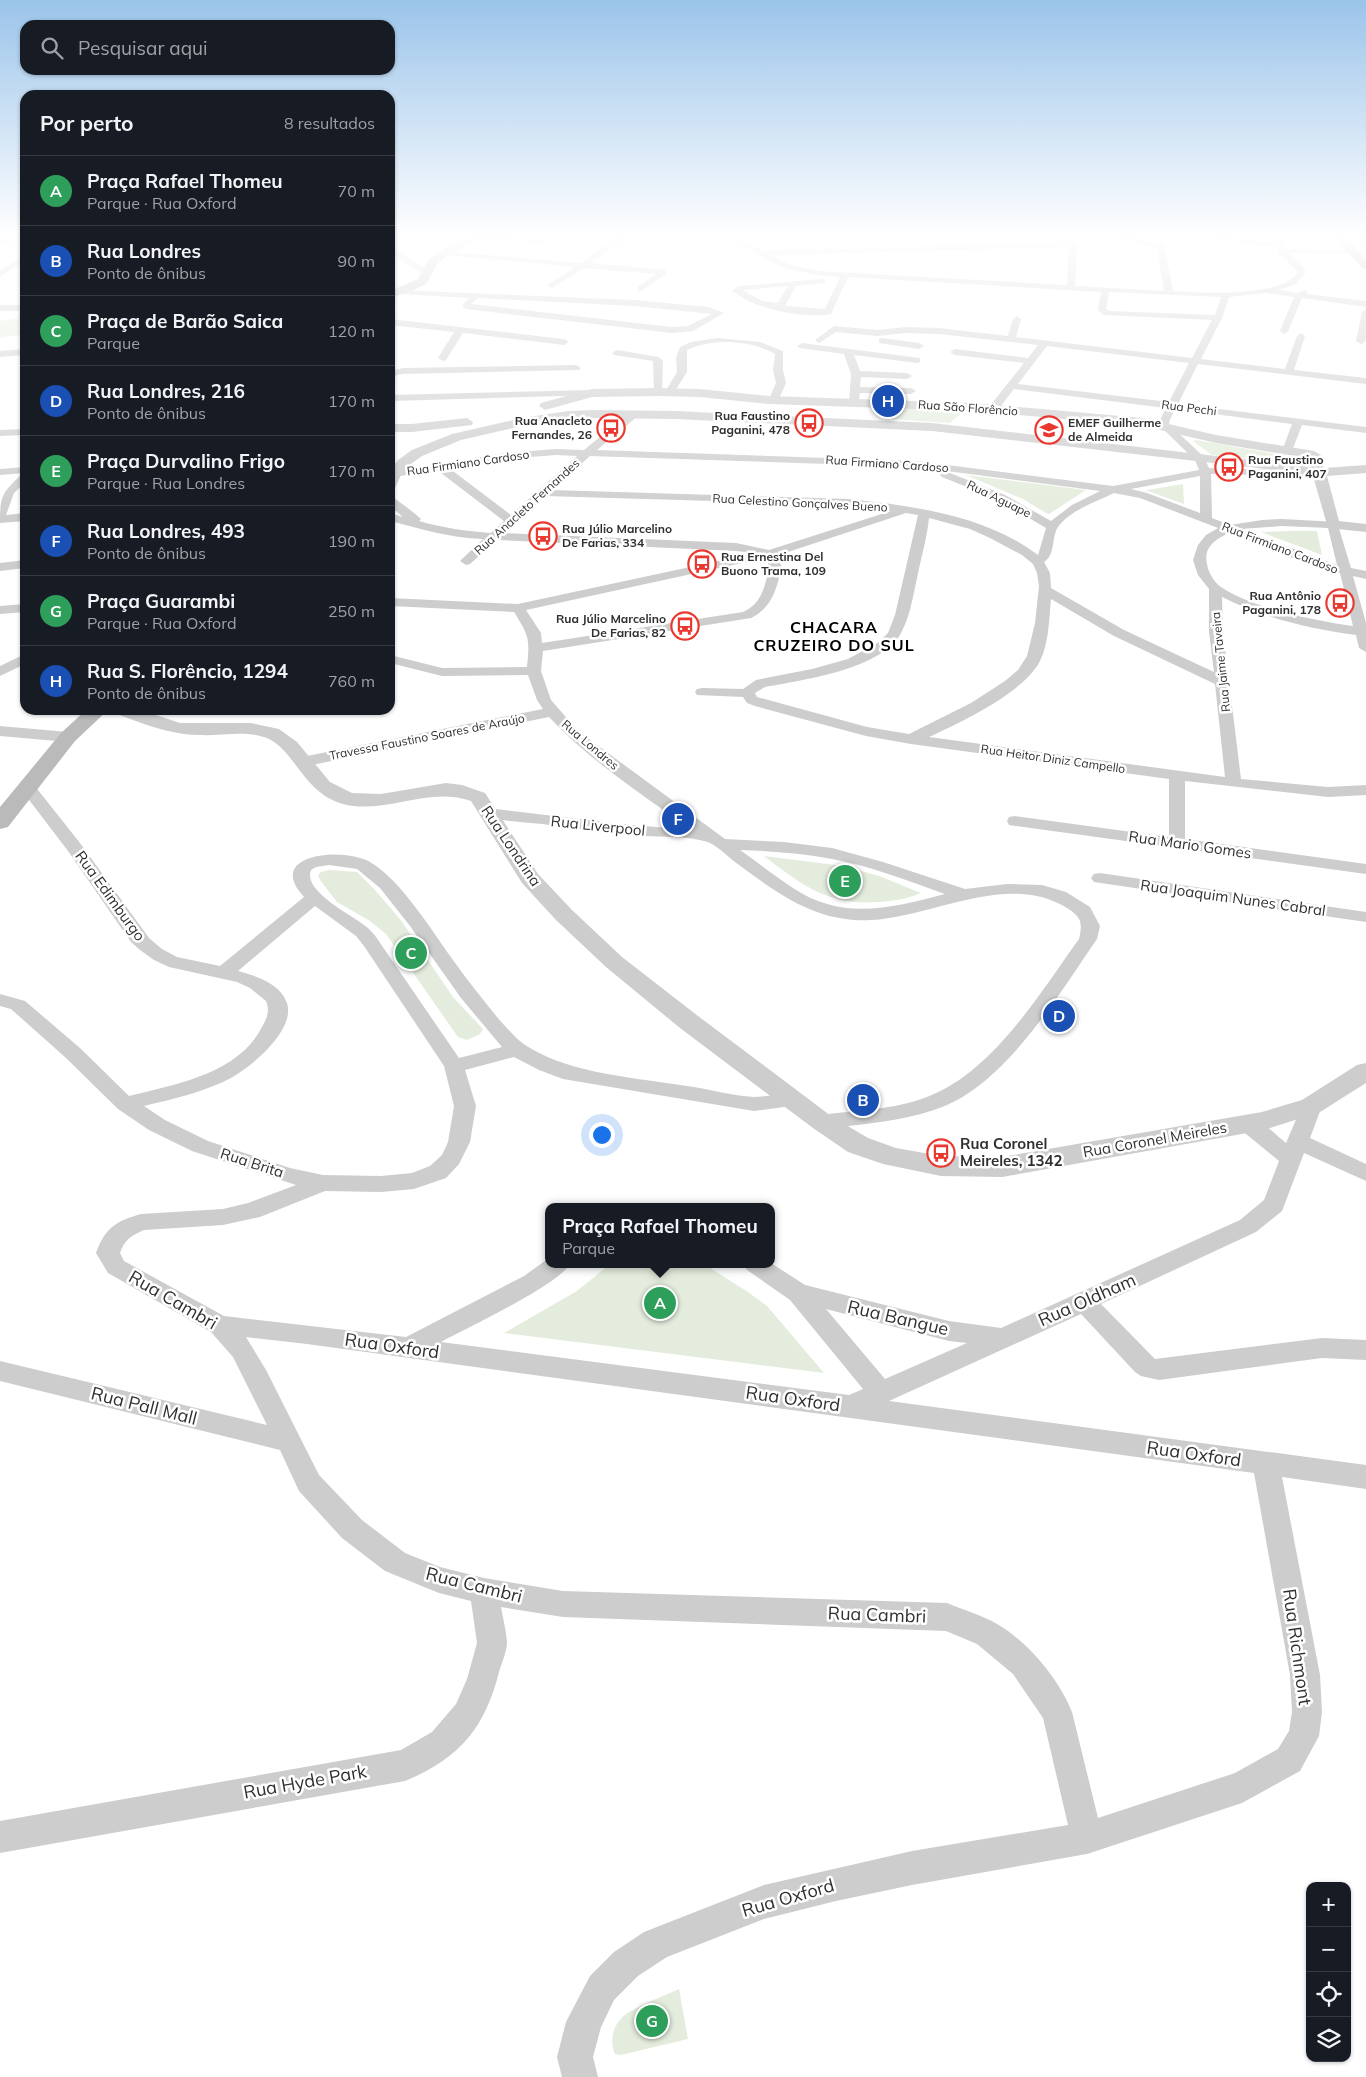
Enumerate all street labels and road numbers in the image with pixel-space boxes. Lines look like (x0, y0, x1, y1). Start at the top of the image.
street label: Rua São Florêncio (918, 397, 1019, 418)
street label: Rua Pechi (1161, 397, 1218, 418)
street label: Rua Firmiano Cardoso (406, 446, 530, 479)
street label: Rua Firmiano Cardoso (825, 452, 949, 475)
street label: Rua Anacleto Fernandes (471, 455, 582, 558)
street label: Rua Aguape (965, 477, 1034, 521)
street label: Rua Celestino Gonçalves Bueno (712, 490, 888, 515)
street label: Rua Firmiano Cardoso (1220, 518, 1341, 577)
street label: Rua Jaime Taveira (1208, 611, 1233, 713)
street label: Travessa Faustino Soares de Araújo (328, 710, 526, 763)
street label: Rua Londres (559, 716, 622, 773)
street label: Rua Heitor Diniz Campello (980, 741, 1126, 776)
street label: Rua Londrina (477, 802, 545, 890)
street label: Rua Liverpool (550, 811, 646, 840)
street label: Rua Mario Gomes (1128, 826, 1253, 863)
street label: Rua Edimburgo (71, 847, 150, 945)
street label: Rua Joaquim Nunes Cabral (1139, 875, 1327, 920)
street label: Rua Coronel Meireles (1081, 1117, 1228, 1162)
street label: Rua Brita (218, 1143, 286, 1182)
street label: Rua Cambri (125, 1265, 222, 1334)
street label: Rua Oldham (1034, 1268, 1139, 1331)
street label: Rua Bangue (845, 1295, 951, 1340)
street label: Rua Oxford (343, 1327, 441, 1364)
street label: Rua Oxford (744, 1380, 842, 1417)
street label: Rua Pall Mall (89, 1381, 200, 1430)
street label: Rua Oxford (1145, 1435, 1243, 1472)
street label: Rua Cambri (424, 1561, 525, 1608)
street label: Rua Richmont (1278, 1587, 1317, 1707)
street label: Rua Cambri (827, 1601, 927, 1628)
street label: Rua Hyde Park (241, 1759, 369, 1804)
street label: Rua Oxford (739, 1873, 837, 1922)

